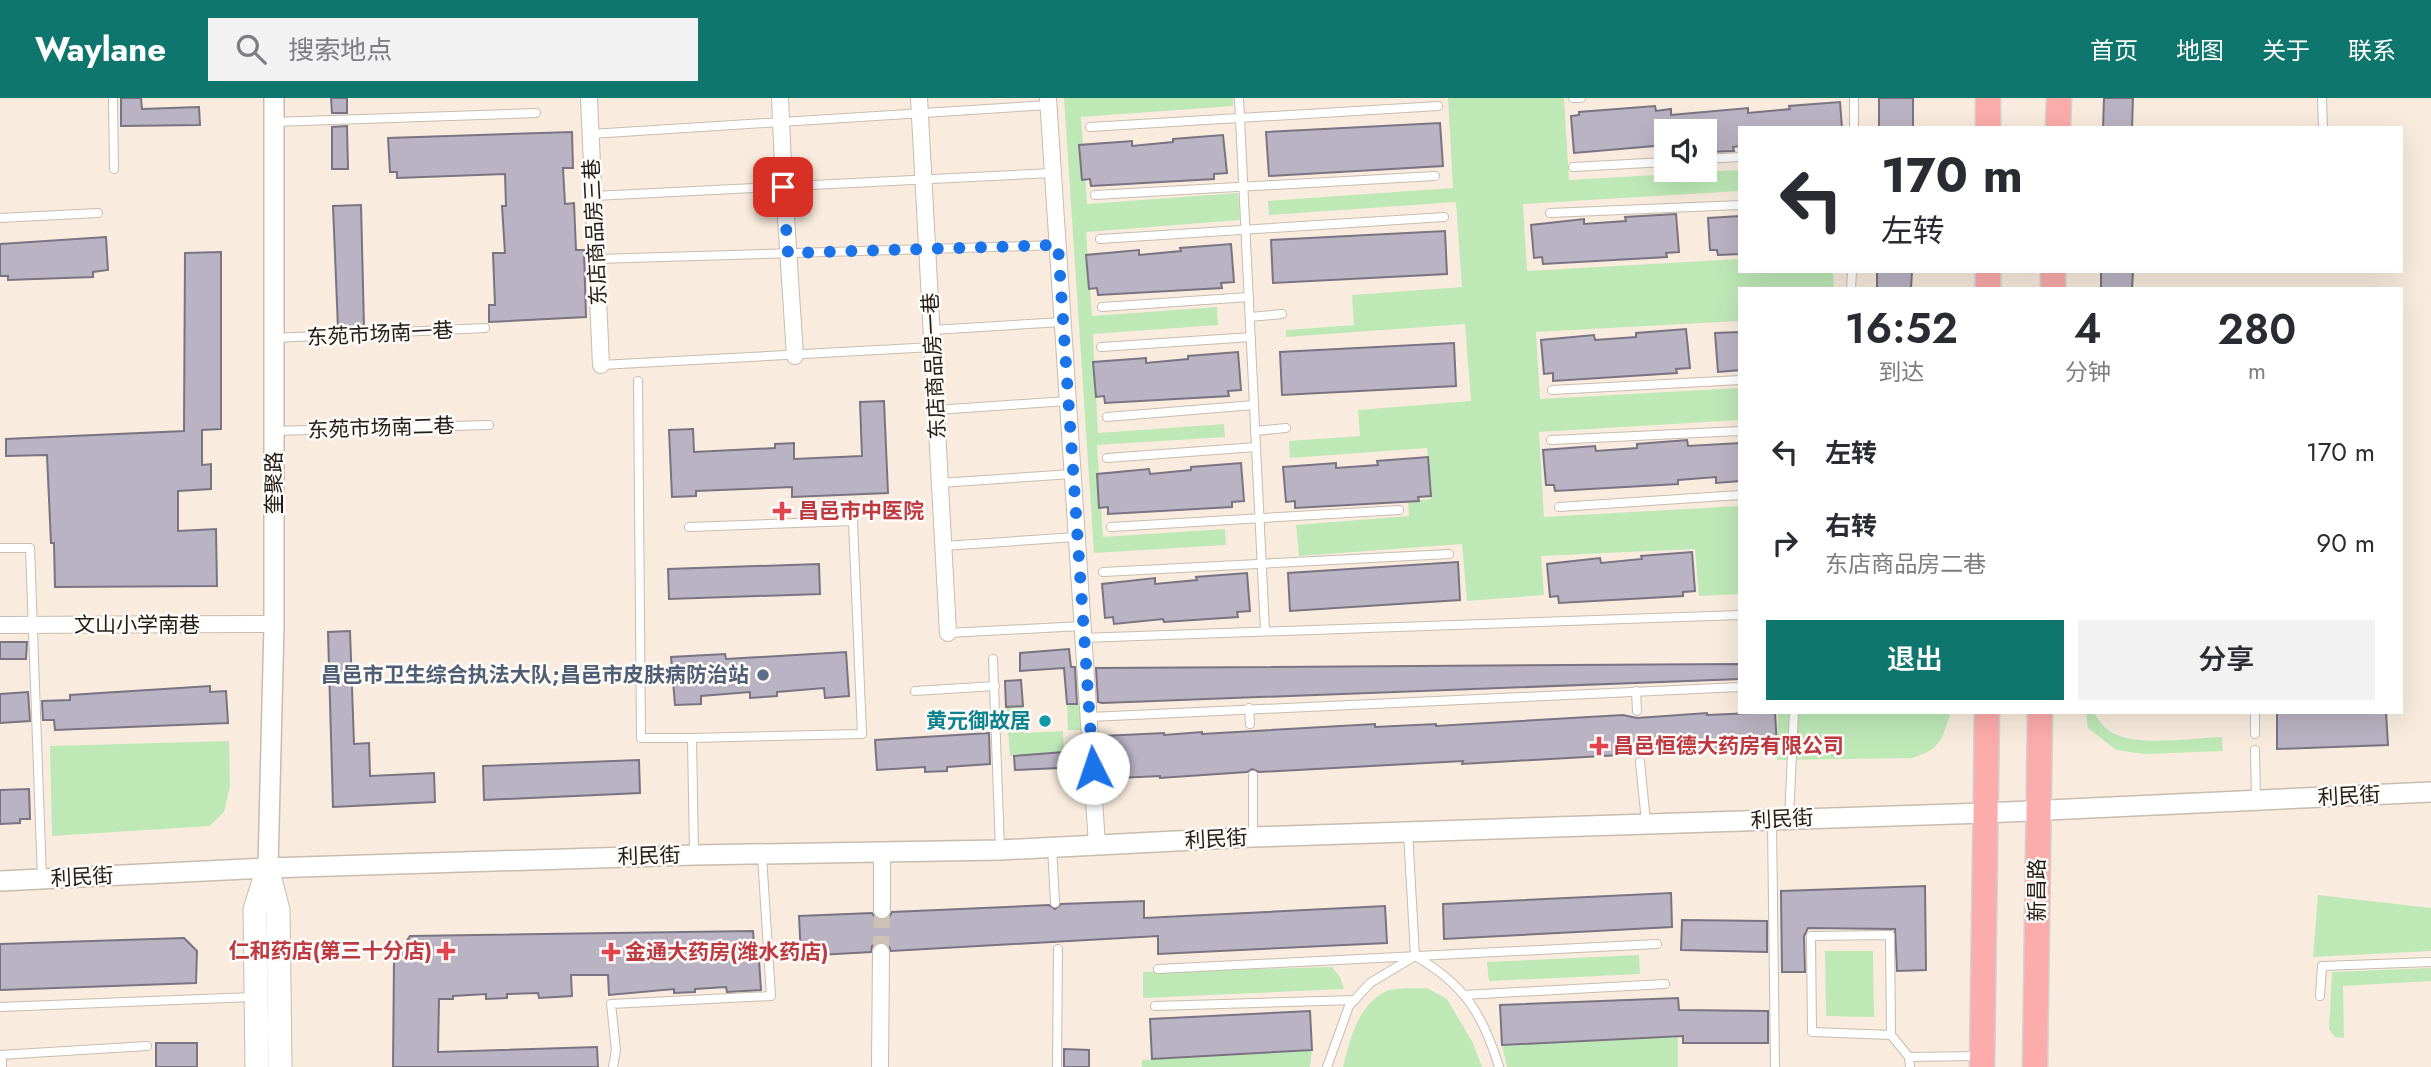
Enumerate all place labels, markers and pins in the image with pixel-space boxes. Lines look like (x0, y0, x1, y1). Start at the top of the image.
pin (753, 157, 813, 217)
place label: 昌邑市中医院 (798, 496, 924, 526)
marker: 昌邑市中医院 (772, 501, 792, 521)
place label: 昌邑市卫生综合执法大队;昌邑市皮肤病防治站 (321, 660, 749, 690)
marker: 昌邑市卫生综合执法大队;昌邑市皮肤病防治站 (755, 667, 771, 683)
place label: 黄元御故居 (926, 706, 1031, 736)
marker: 黄元御故居 (1037, 713, 1053, 729)
place label: 昌邑恒德大药房有限公司 (1613, 731, 1844, 761)
marker: 昌邑恒德大药房有限公司 (1591, 738, 1607, 754)
place label: 仁和药店(第三十分店) (229, 936, 432, 966)
place label: 金通大药房(潍水药店) (625, 937, 828, 967)
marker: 仁和药店(第三十分店) (438, 943, 454, 959)
marker: 金通大药房(潍水药店) (603, 944, 619, 960)

